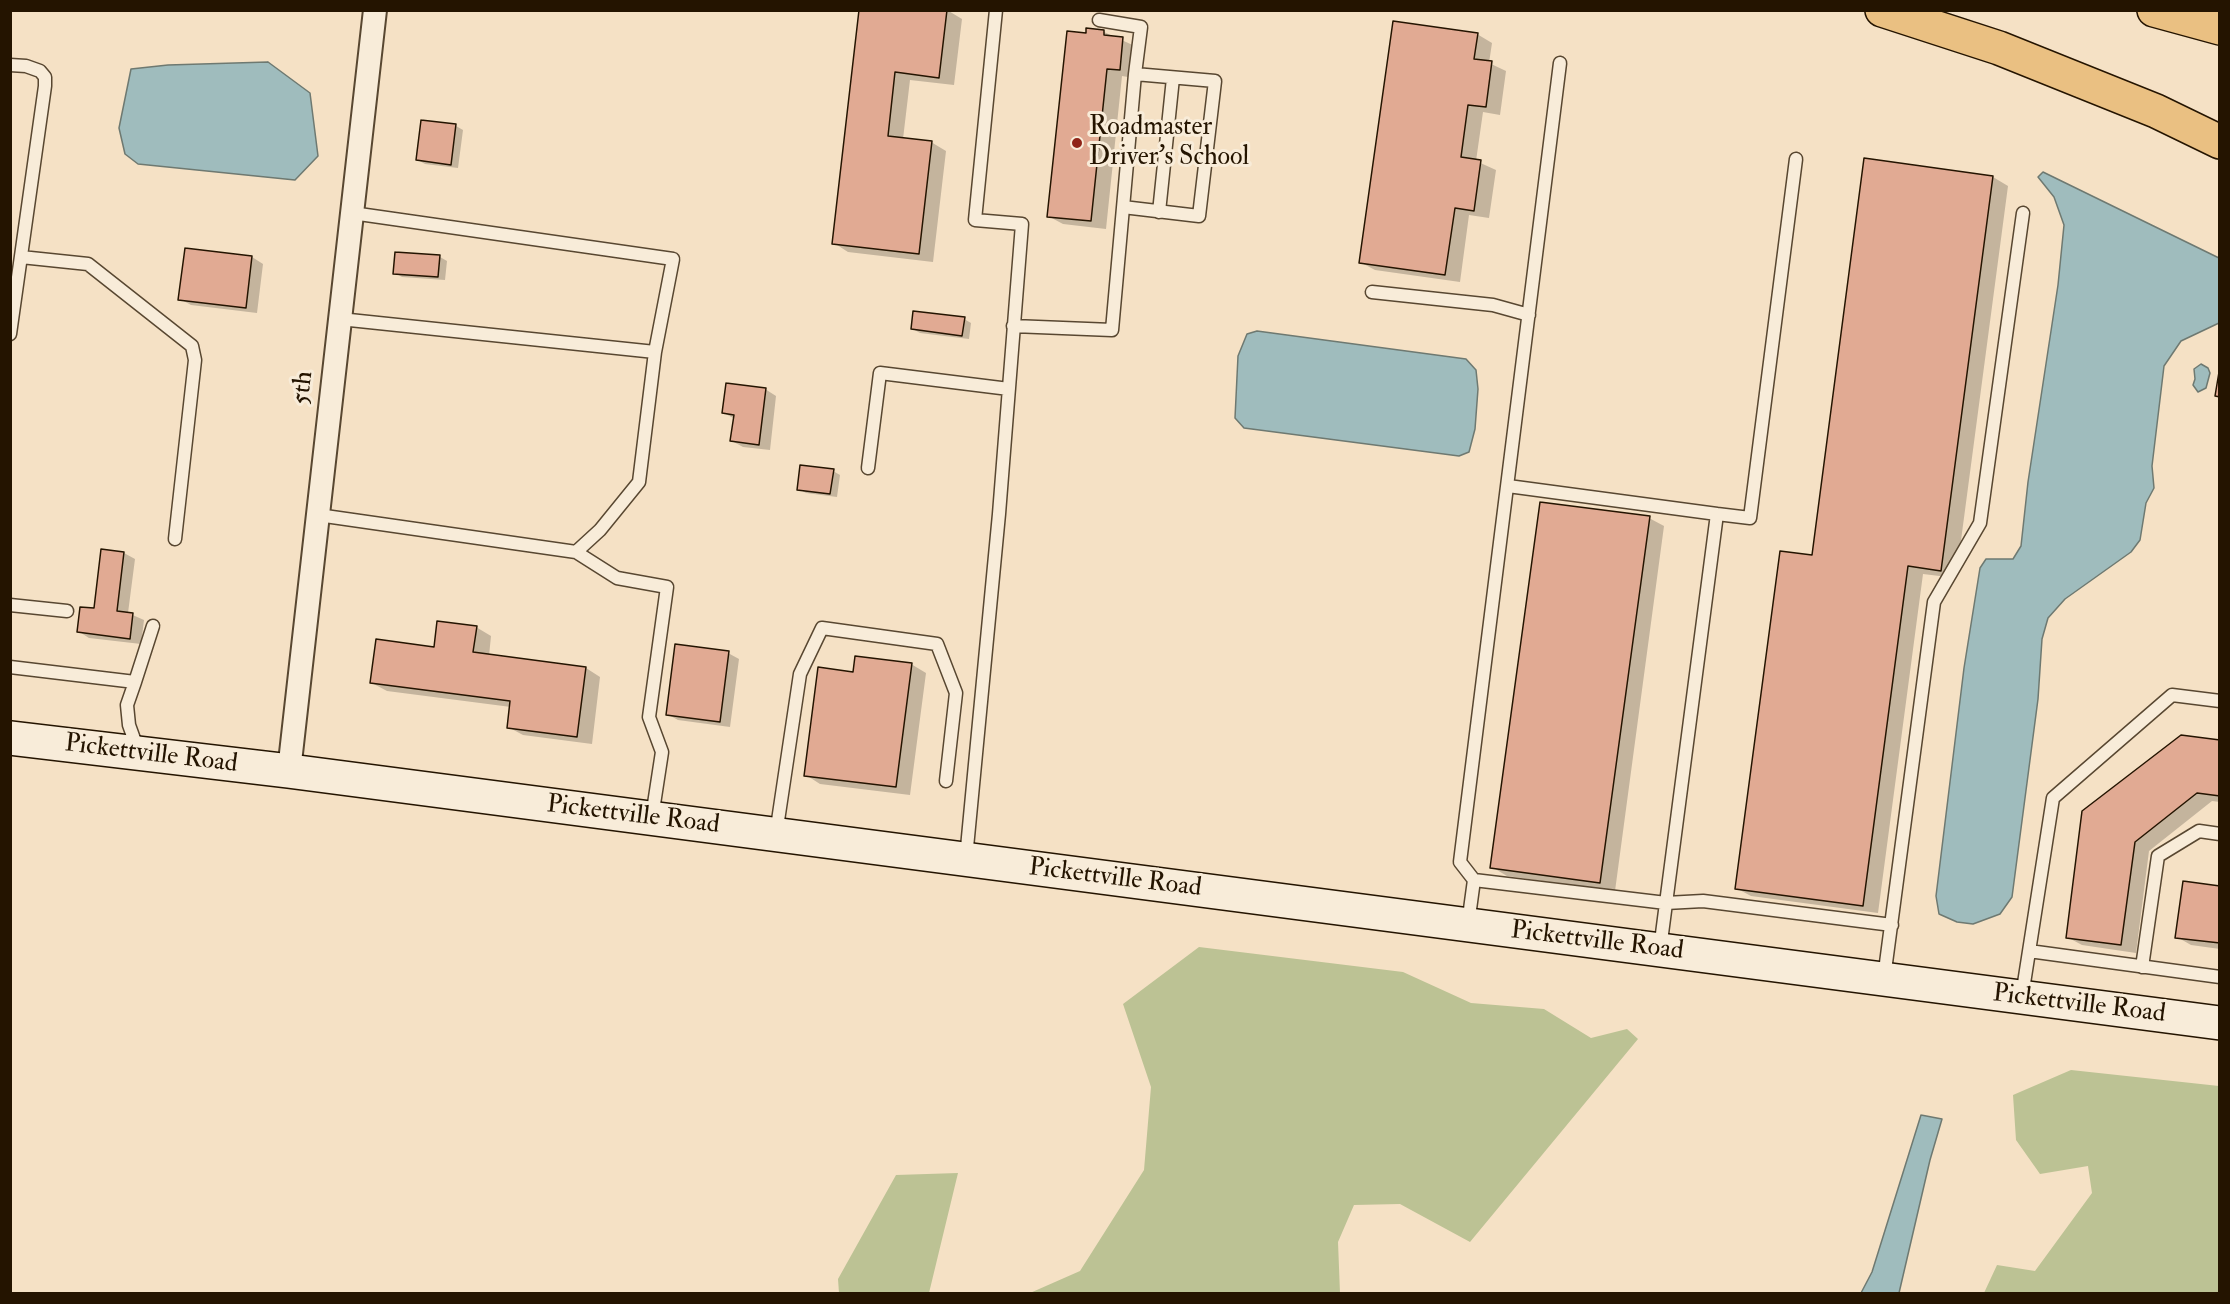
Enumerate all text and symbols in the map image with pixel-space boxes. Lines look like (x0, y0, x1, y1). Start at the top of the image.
place label: Roadmaster Driver's School (1089, 112, 1249, 174)
marker: Roadmaster Driver's School (1070, 136, 1084, 150)
street label: 5th (287, 370, 321, 406)
street label: Pickettville Road (63, 729, 239, 781)
street label: Pickettville Road (545, 790, 721, 842)
street label: Pickettville Road (1027, 853, 1203, 905)
street label: Pickettville Road (1509, 916, 1685, 968)
street label: Pickettville Road (1991, 979, 2167, 1031)

